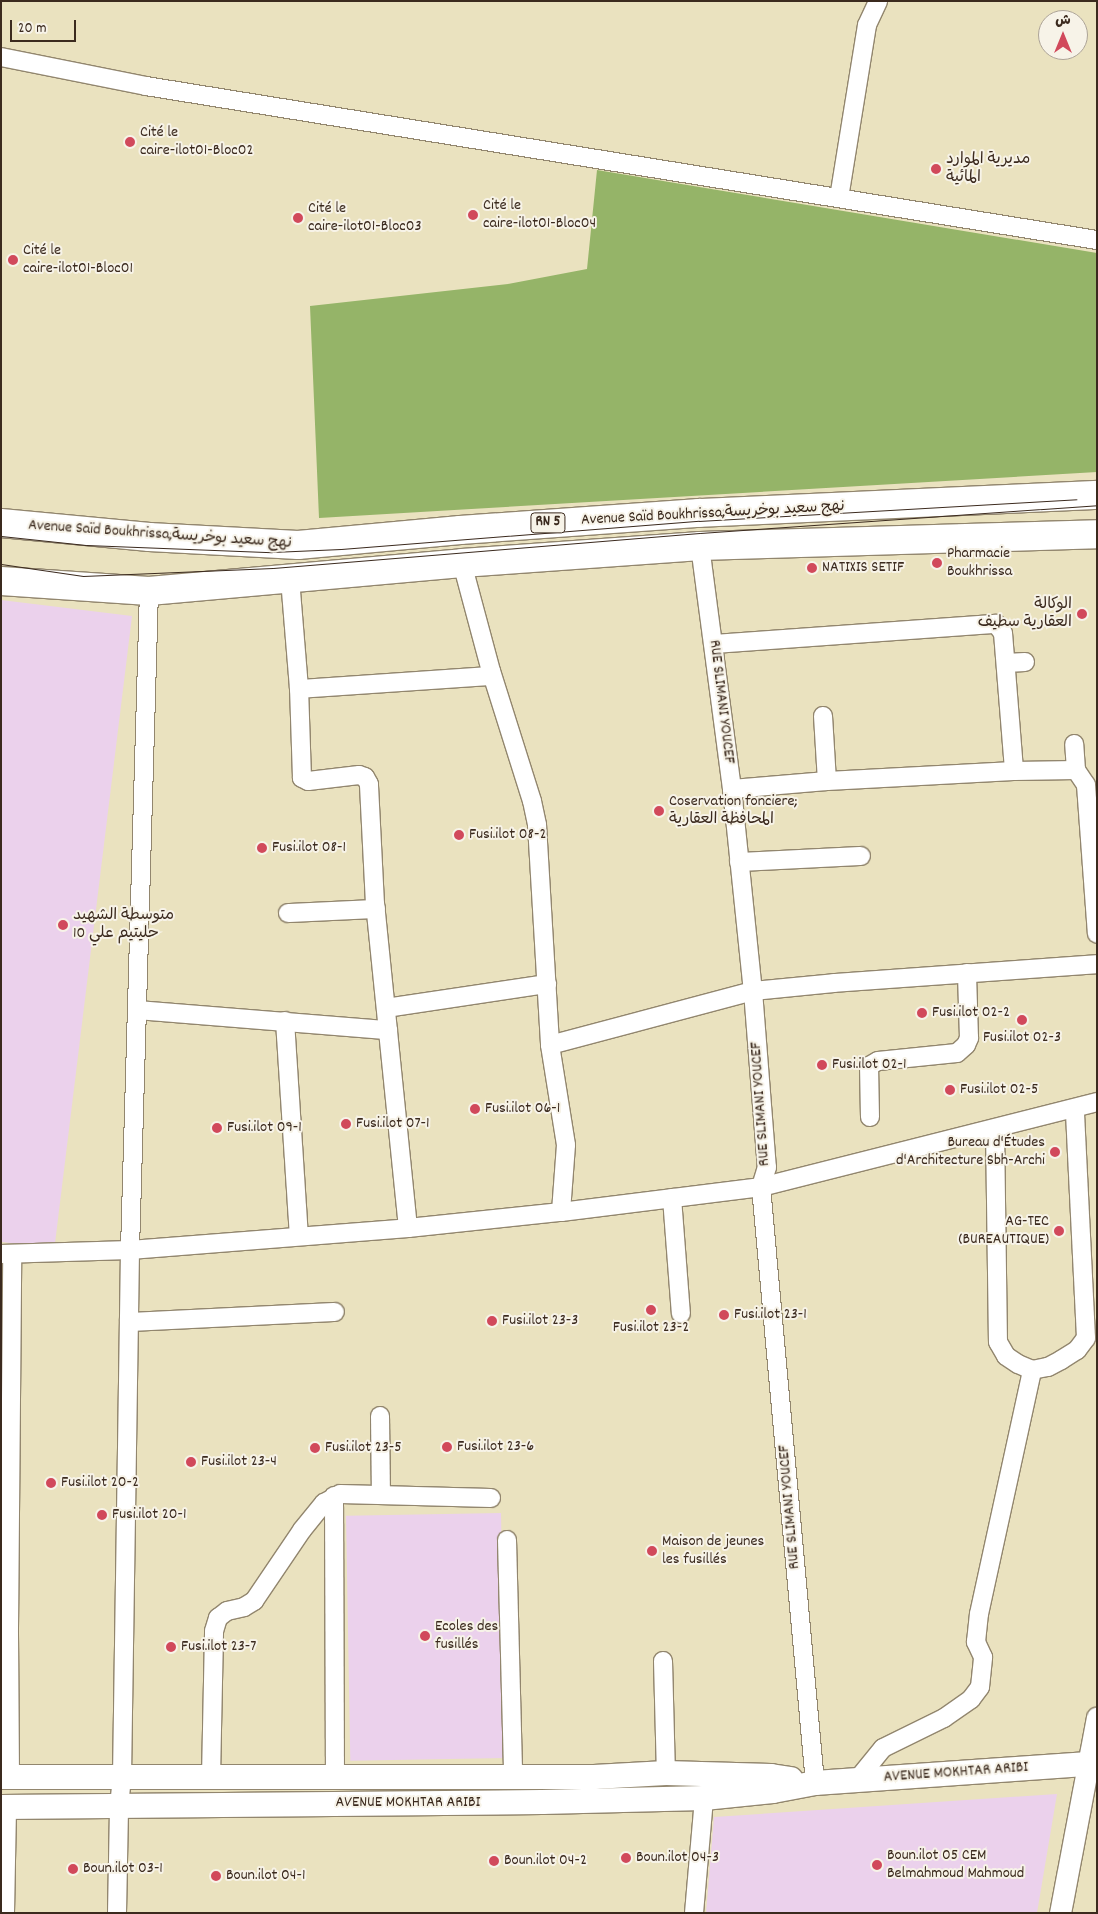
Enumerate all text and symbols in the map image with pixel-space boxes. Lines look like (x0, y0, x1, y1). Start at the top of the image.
scale bar (12, 10, 79, 42)
north arrow (1038, 10, 1088, 60)
text: ش (1055, 11, 1071, 31)
text: 20 m (18, 18, 46, 40)
place label: Cité le caire-ilot01-Bloc02 (140, 123, 253, 161)
marker: Cité le caire-ilot01-Bloc02 (124, 136, 136, 148)
place label: مديرية الموارد المائية (946, 150, 1030, 188)
marker: مديرية الموارد المائية (930, 163, 942, 175)
place label: Cité le caire-ilot01-Bloc04 (483, 196, 596, 234)
place label: Cité le caire-ilot01-Bloc03 (308, 199, 422, 237)
marker: Cité le caire-ilot01-Bloc04 (467, 209, 479, 221)
marker: Cité le caire-ilot01-Bloc03 (292, 212, 304, 224)
place label: Cité le caire-ilot01-Bloc01 (23, 241, 133, 279)
marker: Cité le caire-ilot01-Bloc01 (7, 254, 19, 266)
street label: Avenue Saïd Boukhrissa;نهج سعيد بوخريسة (581, 498, 845, 530)
road number: RN 5 (529, 510, 567, 536)
street label: Avenue Saïd Boukhrissa;نهج سعيد بوخريسة (28, 516, 292, 554)
place label: Pharmacie Boukhrissa (947, 544, 1012, 582)
marker: Pharmacie Boukhrissa (931, 557, 943, 569)
place label: NATIXIS SETIF (822, 558, 904, 578)
marker: NATIXIS SETIF (806, 562, 818, 574)
place label: الوكالة العقارية سطيف (978, 595, 1072, 633)
marker: الوكالة العقارية سطيف (1076, 608, 1088, 620)
street label: RUE SLIMANI YOUCEF (704, 639, 738, 765)
place label: Coservation fonciere; المحافظة العقارية (669, 792, 797, 830)
marker: Coservation fonciere; المحافظة العقارية (653, 805, 665, 817)
place label: Fusi.ilot 08-2 (469, 825, 546, 845)
marker: Fusi.ilot 08-2 (453, 829, 465, 841)
place label: Fusi.ilot 08-1 (272, 838, 346, 858)
marker: Fusi.ilot 08-1 (256, 842, 268, 854)
place label: متوسطة الشهيد حليتيم علي 10 (73, 906, 174, 944)
marker: متوسطة الشهيد حليتيم علي 10 (57, 919, 69, 931)
place label: Fusi.ilot 02-2 (932, 1003, 1010, 1023)
marker: Fusi.ilot 02-2 (916, 1007, 928, 1019)
marker: Fusi.ilot 02-3 (1016, 1014, 1028, 1026)
place label: Fusi.ilot 02-3 (983, 1028, 1061, 1048)
street label: RUE SLIMANI YOUCEF (747, 1041, 775, 1167)
place label: Fusi.ilot 02-1 (832, 1055, 906, 1075)
marker: Fusi.ilot 02-1 (816, 1059, 828, 1071)
place label: Fusi.ilot 02-5 (960, 1080, 1038, 1100)
marker: Fusi.ilot 02-5 (944, 1084, 956, 1096)
place label: Fusi.ilot 06-1 (485, 1099, 560, 1119)
marker: Fusi.ilot 06-1 (469, 1103, 481, 1115)
place label: Fusi.ilot 07-1 (356, 1114, 430, 1134)
place label: Fusi.ilot 09-1 (227, 1118, 302, 1138)
marker: Fusi.ilot 07-1 (340, 1118, 352, 1130)
marker: Fusi.ilot 09-1 (211, 1122, 223, 1134)
place label: Bureau d'Études d'Architecture Sbh-Archi (896, 1133, 1045, 1171)
marker: Bureau d'Études d'Architecture Sbh-Archi (1049, 1146, 1061, 1158)
place label: AG-TEC (BUREAUTIQUE) (959, 1212, 1049, 1250)
marker: AG-TEC (BUREAUTIQUE) (1053, 1225, 1065, 1237)
marker: Fusi.ilot 23-2 (645, 1304, 657, 1316)
place label: Fusi.ilot 23-1 (734, 1305, 807, 1325)
marker: Fusi.ilot 23-1 (718, 1309, 730, 1321)
place label: Fusi.ilot 23-3 (502, 1311, 578, 1331)
marker: Fusi.ilot 23-3 (486, 1315, 498, 1327)
place label: Fusi.ilot 23-2 (613, 1318, 689, 1338)
place label: Fusi.ilot 23-6 (457, 1437, 534, 1457)
place label: Fusi.ilot 23-5 (325, 1438, 402, 1458)
marker: Fusi.ilot 23-6 (441, 1441, 453, 1453)
marker: Fusi.ilot 23-5 (309, 1442, 321, 1454)
street label: RUE SLIMANI YOUCEF (775, 1444, 805, 1570)
place label: Fusi.ilot 23-4 (201, 1452, 277, 1472)
marker: Fusi.ilot 23-4 (185, 1456, 197, 1468)
place label: Fusi.ilot 20-2 (61, 1473, 139, 1493)
marker: Fusi.ilot 20-2 (45, 1477, 57, 1489)
place label: Fusi.ilot 20-1 (112, 1505, 186, 1525)
marker: Fusi.ilot 20-1 (96, 1509, 108, 1521)
place label: Maison de jeunes les fusillés (662, 1532, 764, 1570)
marker: Maison de jeunes les fusillés (646, 1545, 658, 1557)
place label: Ecoles des fusillés (435, 1617, 498, 1655)
marker: Ecoles des fusillés (419, 1630, 431, 1642)
place label: Fusi.ilot 23-7 (181, 1637, 256, 1657)
marker: Fusi.ilot 23-7 (165, 1641, 177, 1653)
street label: AVENUE MOKHTAR ARIBI (883, 1758, 1029, 1788)
street label: AVENUE MOKHTAR ARIBI (335, 1793, 481, 1813)
place label: Boun.ilot 05 CEM Belmahmoud Mahmoud (887, 1846, 1024, 1884)
place label: Boun.ilot 04-3 (636, 1848, 719, 1868)
place label: Boun.ilot 04-2 (504, 1851, 587, 1871)
marker: Boun.ilot 04-3 (620, 1852, 632, 1864)
marker: Boun.ilot 04-2 (488, 1855, 500, 1867)
place label: Boun.ilot 03-1 (83, 1859, 163, 1879)
marker: Boun.ilot 05 CEM Belmahmoud Mahmoud (871, 1859, 883, 1871)
marker: Boun.ilot 03-1 (67, 1863, 79, 1875)
place label: Boun.ilot 04-1 (226, 1866, 305, 1886)
marker: Boun.ilot 04-1 (210, 1870, 222, 1882)

